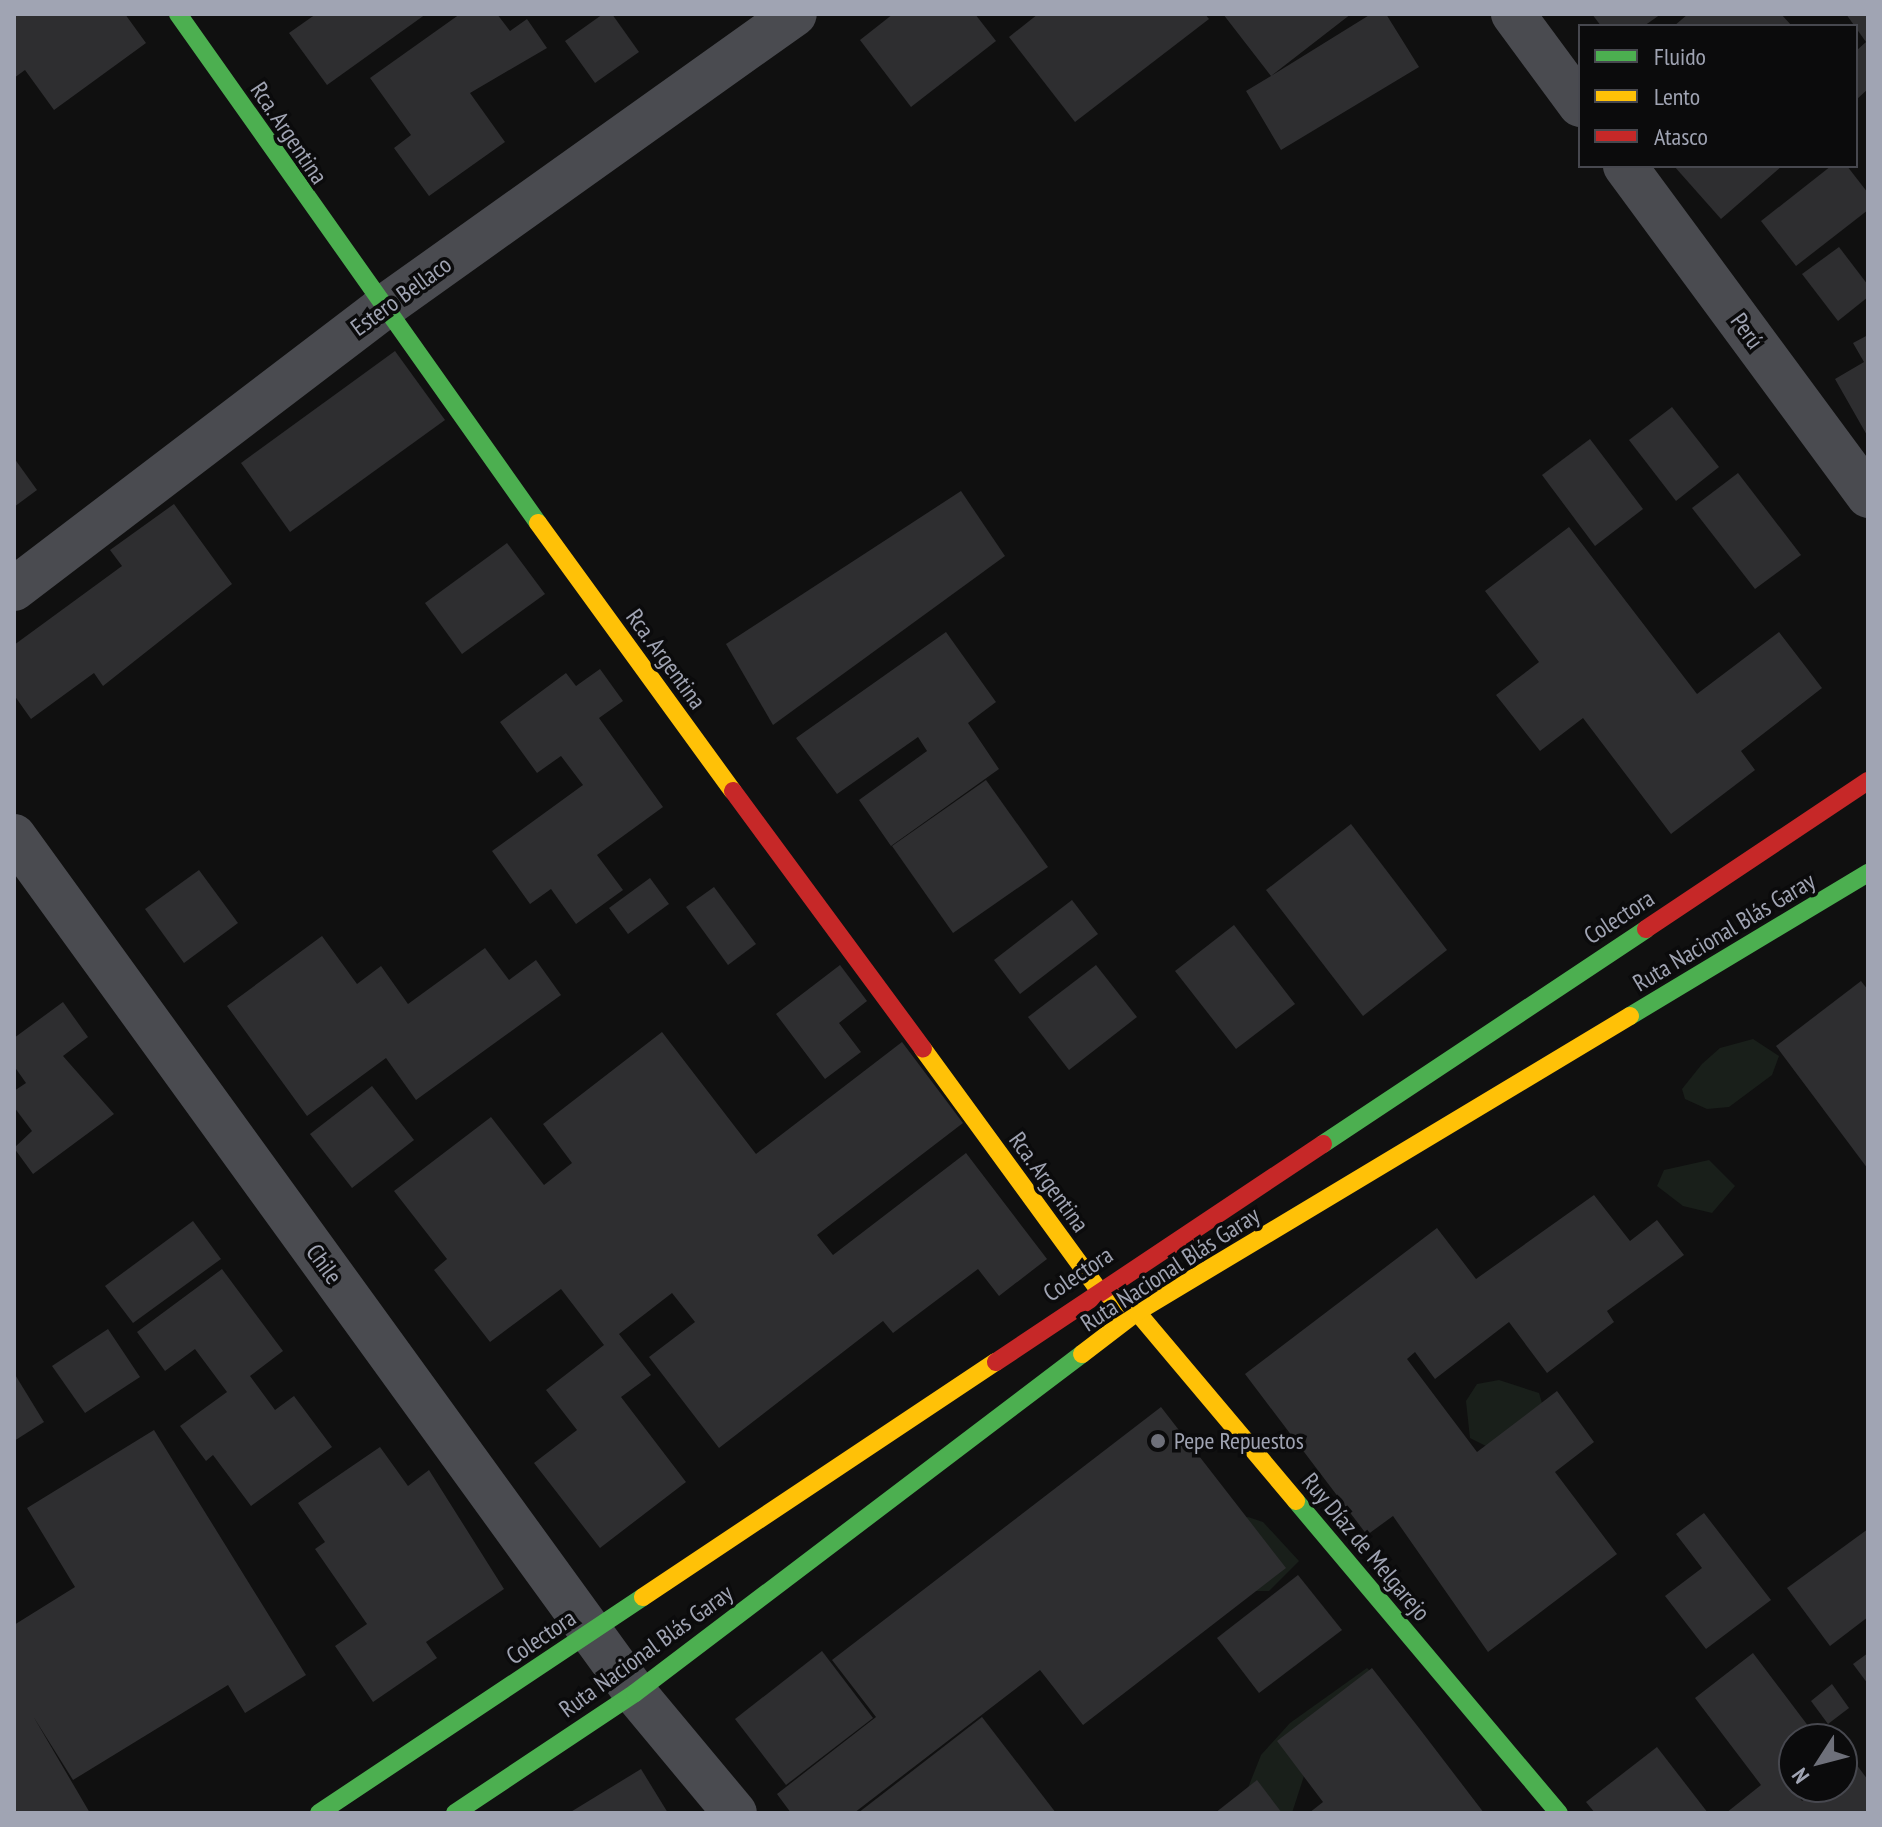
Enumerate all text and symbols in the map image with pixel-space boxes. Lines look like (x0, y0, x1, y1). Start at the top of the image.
legend (1578, 24, 1858, 168)
text: Fluido (1654, 41, 1706, 72)
street label: Rca. Argentina (244, 76, 334, 190)
text: Lento (1654, 81, 1700, 112)
text: Atasco (1654, 121, 1708, 152)
street label: Estero Bellaco (345, 250, 457, 342)
street label: Perú (1724, 308, 1770, 354)
street label: Rca. Argentina (619, 602, 713, 716)
street label: Ruta Nacional Blás Garay (1628, 866, 1820, 998)
street label: Colectora (1579, 884, 1659, 950)
street label: Rca. Argentina (1002, 1125, 1096, 1239)
street label: Ruta Nacional Blás Garay (1075, 1201, 1265, 1337)
street label: Chile (300, 1238, 348, 1290)
street label: Colectora (1038, 1240, 1118, 1308)
place label: Pepe Repuestos (1174, 1427, 1304, 1455)
marker: Pepe Repuestos (1149, 1432, 1167, 1450)
street label: Ruy Díaz de Melgarejo (1295, 1467, 1437, 1627)
street label: Ruta Nacional Blás Garay (554, 1579, 738, 1723)
street label: Colectora (501, 1603, 581, 1671)
north arrow (1778, 1723, 1858, 1803)
text: N (1785, 1763, 1815, 1789)

